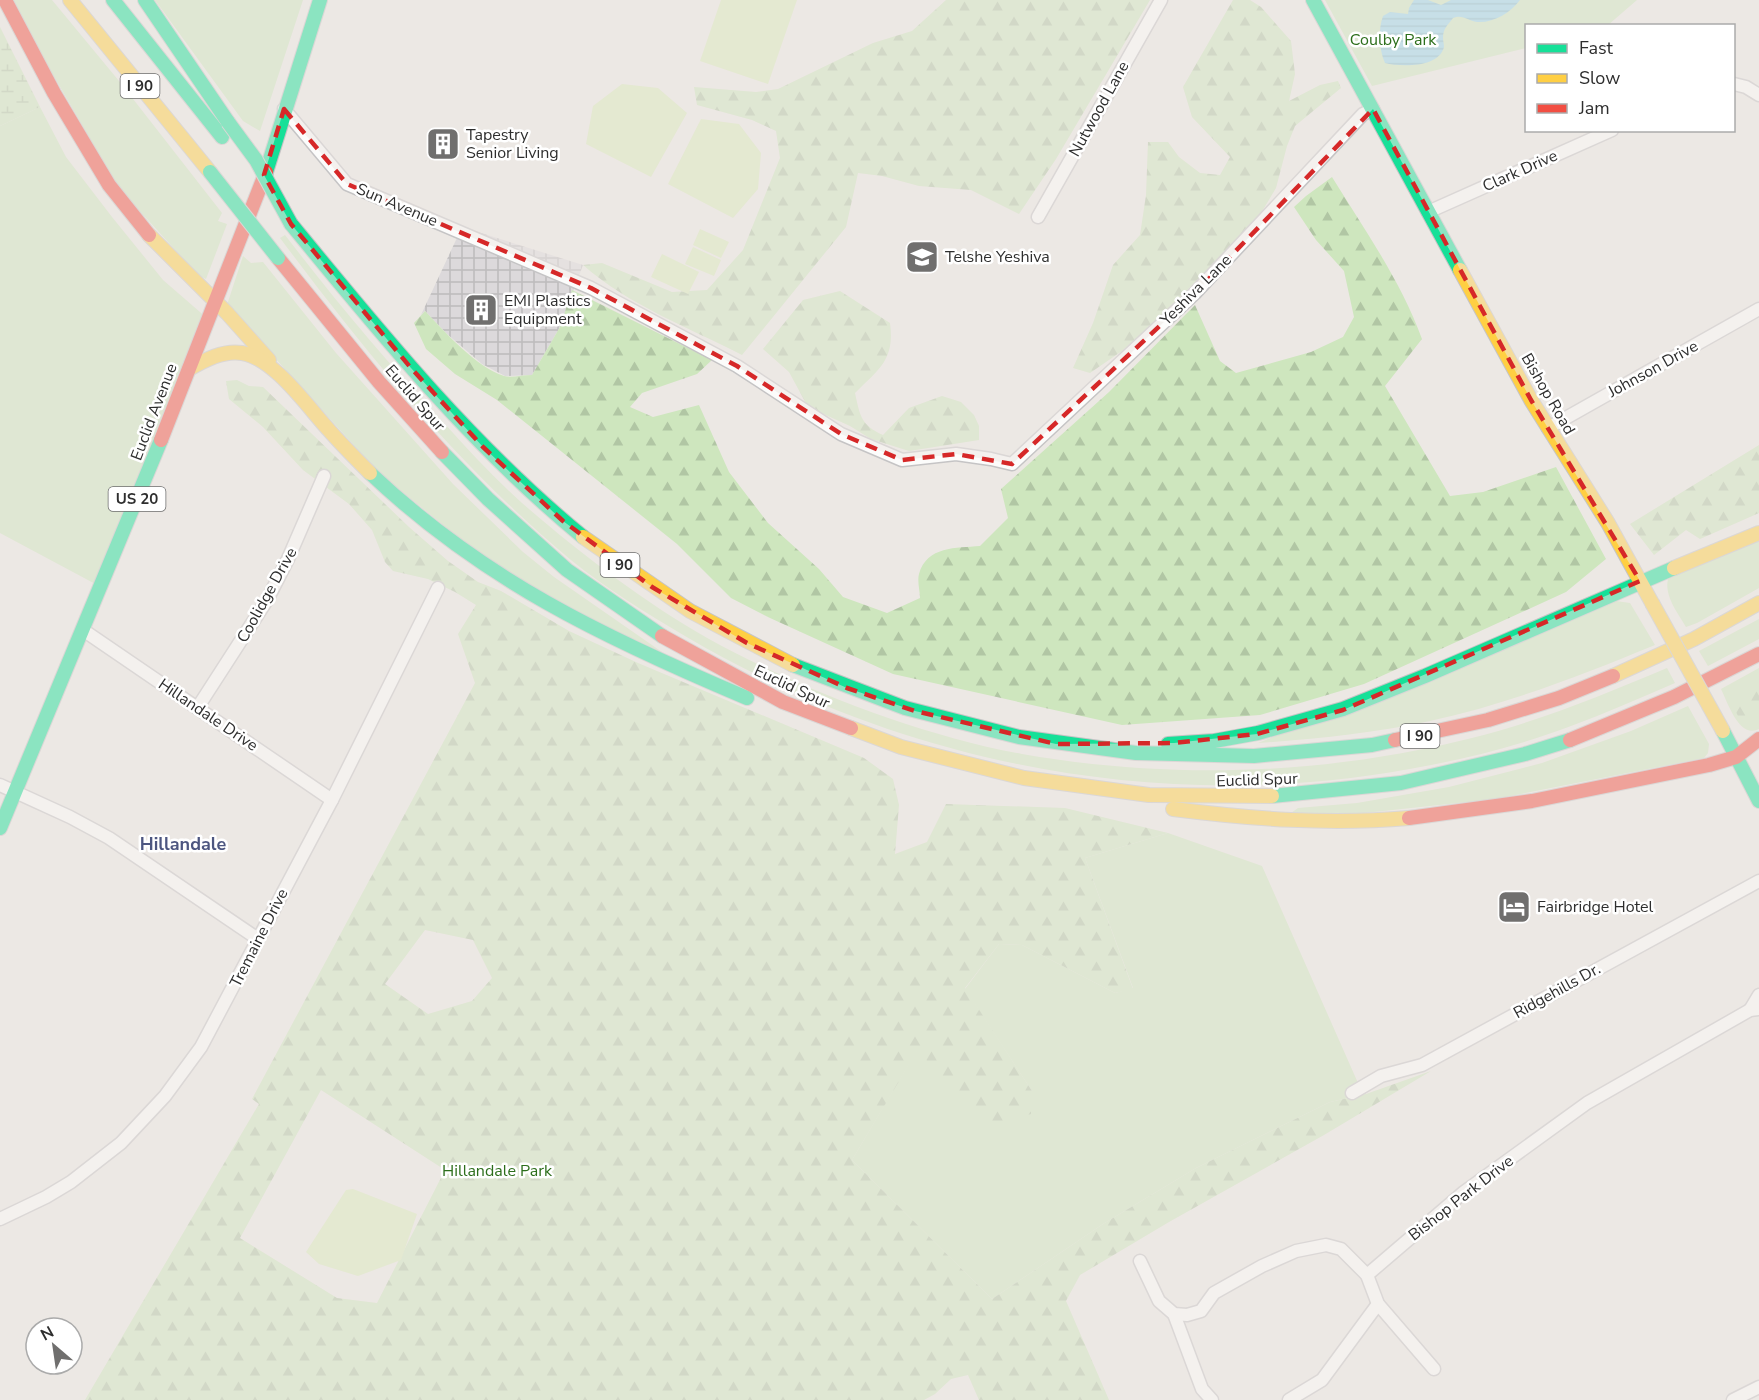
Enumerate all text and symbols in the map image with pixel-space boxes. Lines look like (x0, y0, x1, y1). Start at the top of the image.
legend (1525, 24, 1735, 132)
park label: Coulby Park (1350, 29, 1437, 51)
text: Fast (1579, 36, 1614, 60)
street label: Nutwood Lane (1064, 57, 1134, 161)
text: Slow (1579, 66, 1620, 90)
road number: I 90 (120, 74, 160, 98)
text: Jam (1578, 96, 1610, 120)
place label: Tapestry Senior Living (466, 124, 559, 164)
building icon: Tapestry Senior Living (425, 126, 461, 162)
street label: Clark Drive (1479, 145, 1561, 197)
street label: Sun Avenue (353, 178, 441, 232)
school or university icon: Telshe Yeshiva (904, 239, 940, 275)
place label: Telshe Yeshiva (945, 246, 1050, 268)
street label: Yeshiva Lane (1155, 249, 1237, 331)
place label: EMI Plastics Equipment (504, 290, 591, 330)
building icon: EMI Plastics Equipment (463, 292, 499, 328)
street label: Johnson Drive (1603, 335, 1702, 403)
street label: Bishop Road (1516, 349, 1580, 439)
street label: Euclid Avenue (125, 360, 183, 464)
street label: Euclid Spur (380, 360, 450, 436)
road number: US 20 (108, 487, 166, 511)
street label: Coolidge Drive (232, 543, 302, 647)
road number: I 90 (600, 553, 640, 577)
street label: Euclid Spur (750, 660, 834, 714)
street label: Hillandale Drive (154, 673, 262, 757)
road number: I 90 (1400, 724, 1440, 748)
street label: Euclid Spur (1216, 768, 1298, 792)
district label: Hillandale (140, 832, 226, 856)
street label: Tremaine Drive (225, 885, 293, 991)
hotel icon: Fairbridge Hotel (1496, 889, 1532, 925)
place label: Fairbridge Hotel (1537, 896, 1653, 918)
street label: Ridgehills Dr. (1509, 958, 1605, 1024)
street label: Bishop Park Drive (1404, 1150, 1518, 1246)
park label: Hillandale Park (442, 1160, 553, 1182)
north arrow (24, 1316, 84, 1376)
text: N (37, 1321, 58, 1346)

